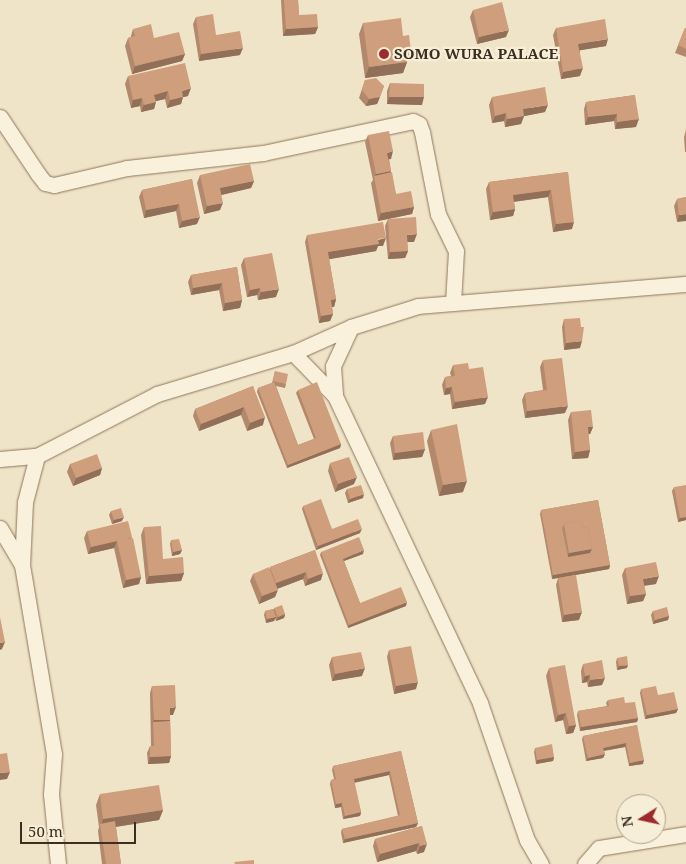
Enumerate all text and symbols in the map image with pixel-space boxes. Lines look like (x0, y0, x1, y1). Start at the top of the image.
place label: SOMO WURA PALACE (394, 45, 558, 63)
marker: SOMO WURA PALACE (378, 48, 390, 60)
north arrow (616, 794, 666, 844)
scale bar (22, 812, 139, 844)
text: N (616, 814, 637, 829)
text: 50 m (28, 821, 63, 841)

